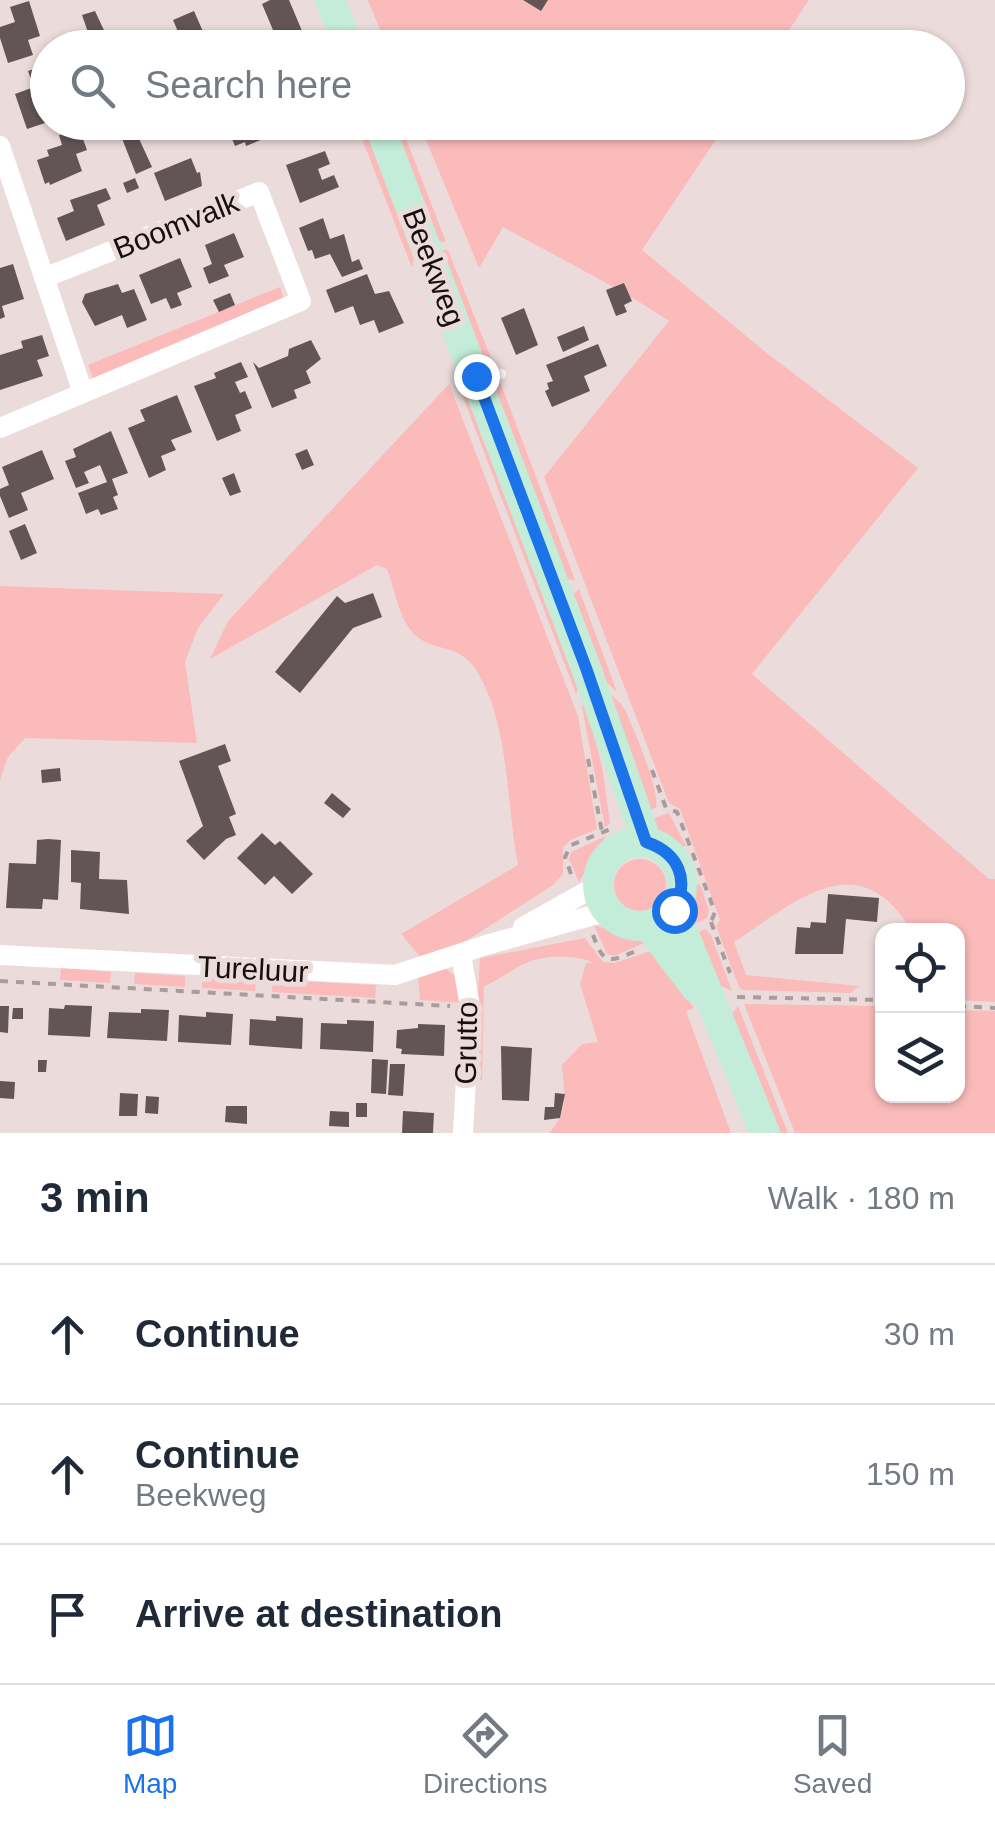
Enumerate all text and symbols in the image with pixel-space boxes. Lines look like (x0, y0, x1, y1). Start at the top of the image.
search box (30, 30, 965, 140)
icon: search (65, 58, 120, 113)
text: Search here (145, 64, 352, 106)
street label: Boomvalk (109, 185, 244, 265)
street label: Beekweg (396, 203, 472, 331)
route end (454, 354, 500, 400)
route start (652, 888, 698, 934)
map controls (875, 923, 965, 1103)
button: locate (875, 923, 965, 1013)
street label: Tureluur (197, 950, 309, 988)
street label: Grutto (449, 1001, 483, 1085)
button: layers (875, 1013, 965, 1103)
text: 3 min (40, 1174, 150, 1221)
text: Walk · 180 m (768, 1180, 955, 1216)
icon: ahead (40, 1307, 95, 1362)
text: Continue (135, 1313, 300, 1355)
text: 30 m (884, 1316, 955, 1352)
text: Continue (135, 1434, 300, 1476)
icon: ahead (40, 1447, 95, 1502)
text: 150 m (866, 1456, 955, 1492)
text: Beekweg (135, 1477, 267, 1513)
icon: arrive (40, 1587, 95, 1642)
text: Arrive at destination (135, 1593, 502, 1635)
tab: Map (123, 1708, 178, 1800)
tab: Directions (423, 1708, 548, 1800)
tab: Saved (793, 1708, 872, 1800)

